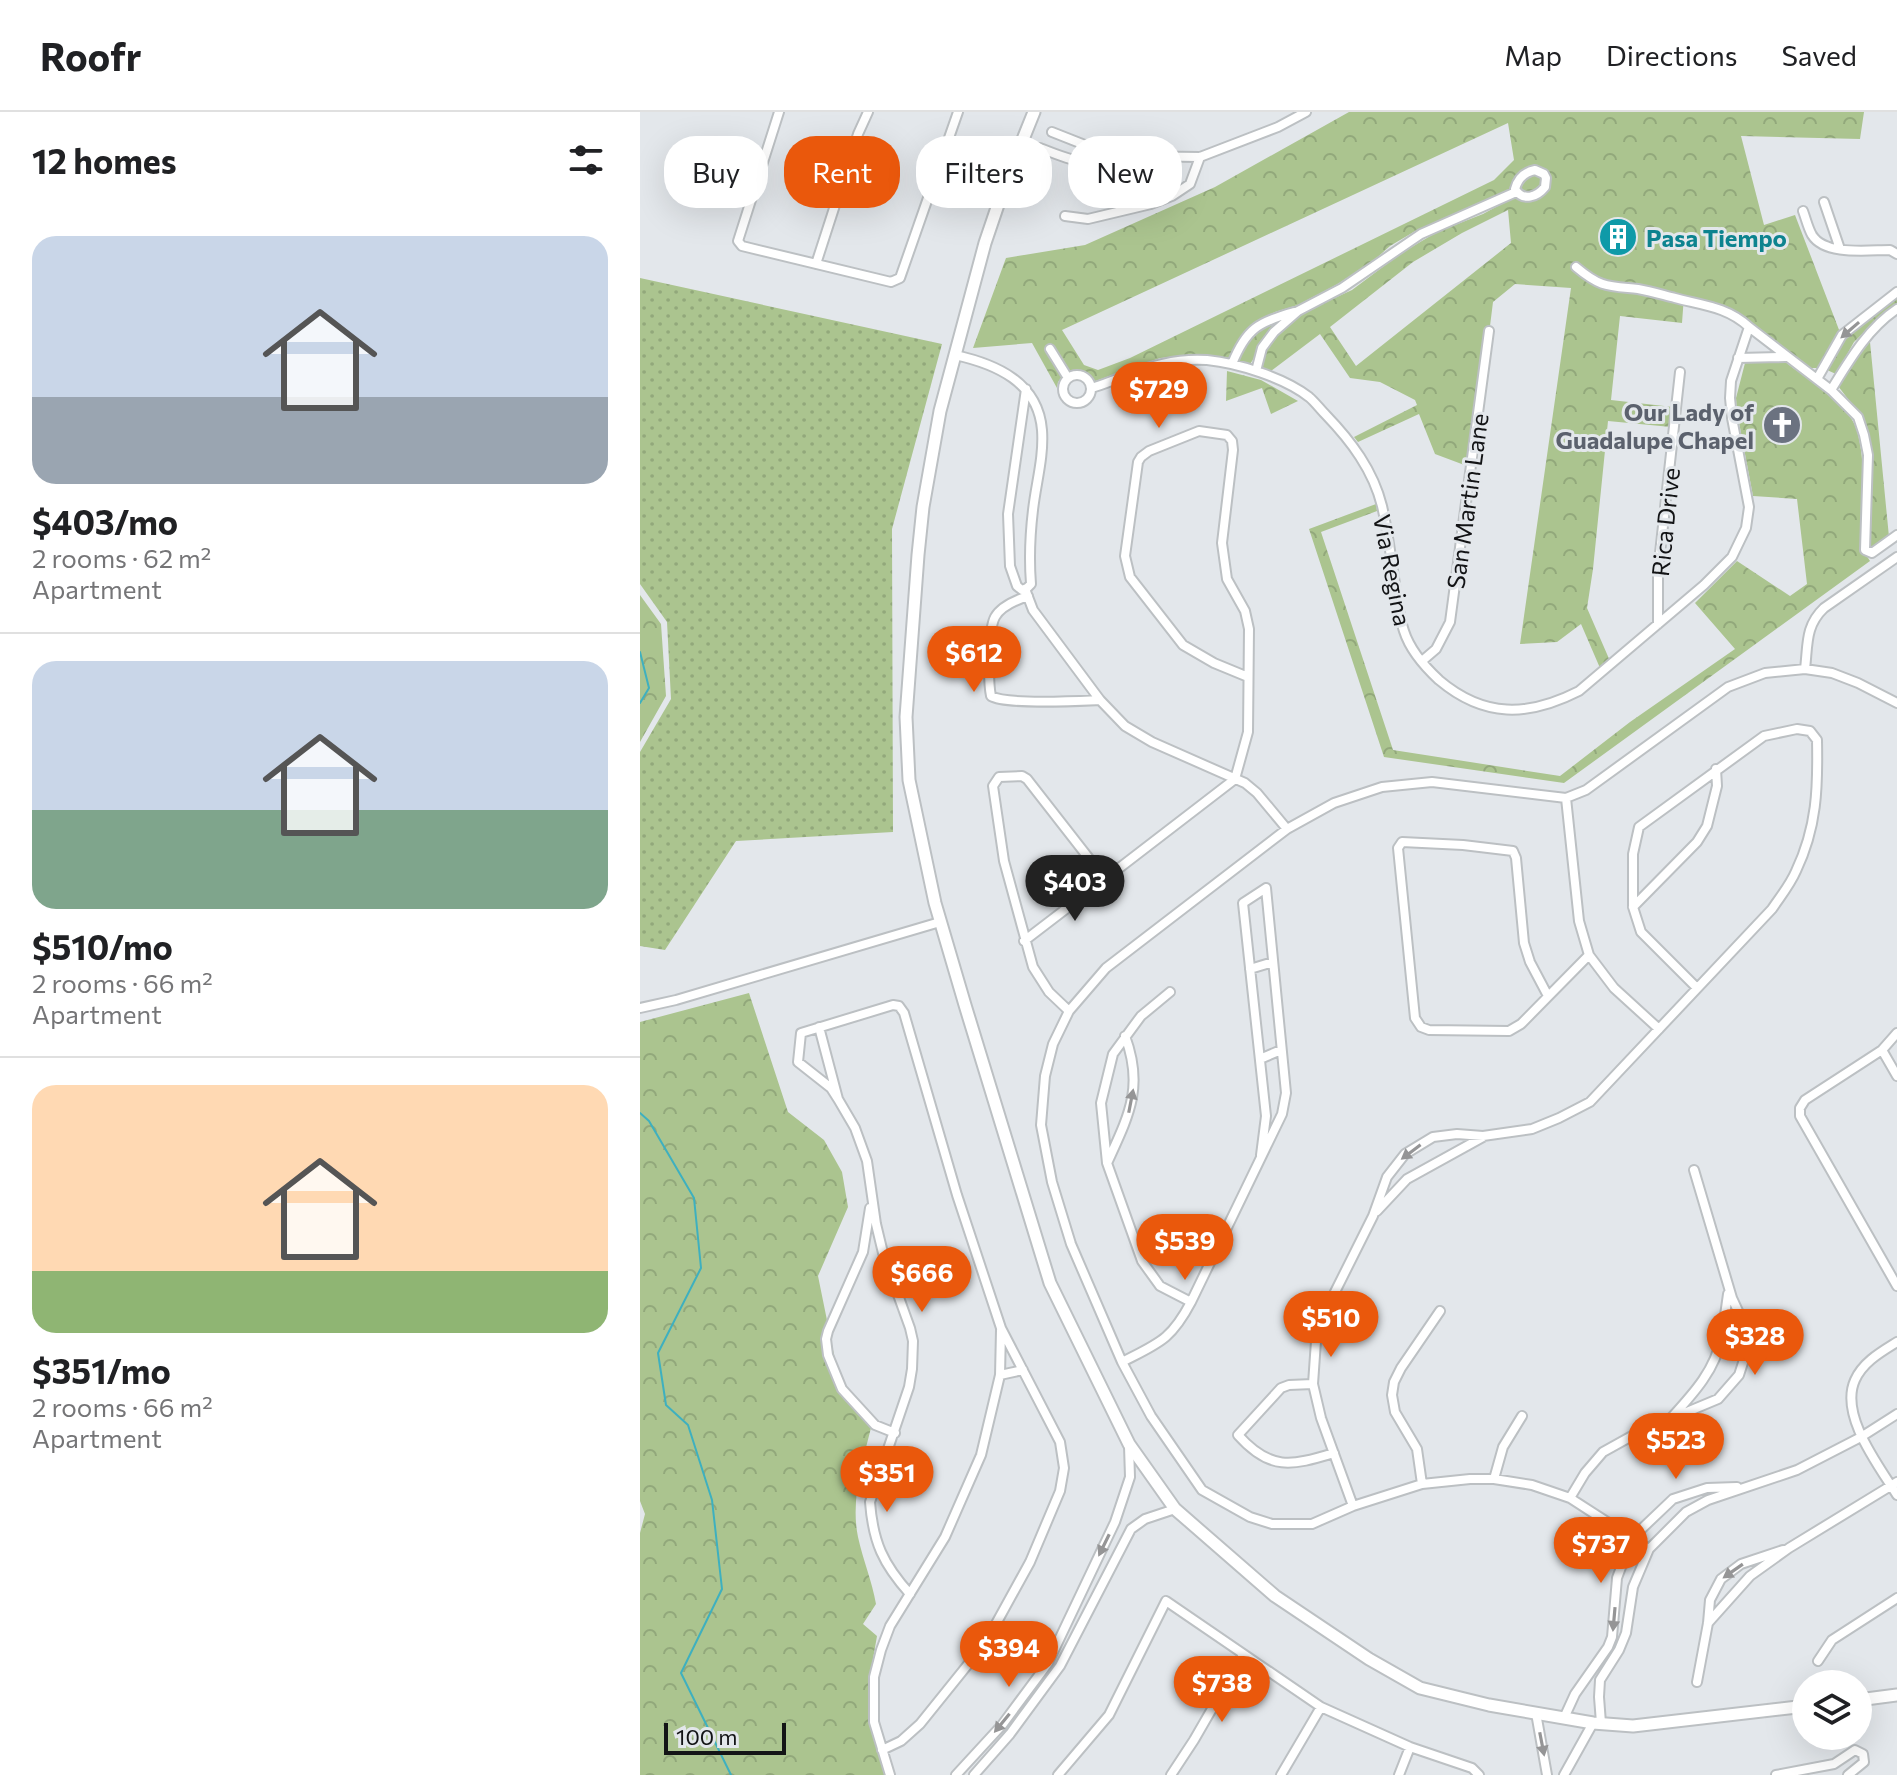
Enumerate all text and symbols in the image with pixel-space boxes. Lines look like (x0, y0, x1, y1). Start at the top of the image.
text: Roofr (40, 32, 141, 79)
text: Map (1504, 38, 1562, 72)
text: Directions (1606, 38, 1737, 72)
text: Saved (1781, 38, 1857, 72)
chip: Buy (664, 136, 768, 208)
chip: Rent (784, 136, 900, 208)
chip: Filters (916, 136, 1052, 208)
chip: New (1068, 136, 1182, 208)
icon: filters (564, 138, 608, 182)
text: 12 homes (32, 139, 177, 181)
building icon: Pasa Tiempo (1597, 216, 1639, 258)
place label: Pasa Tiempo (1646, 223, 1787, 252)
icon: home (248, 288, 392, 432)
one-way arrow (1841, 321, 1861, 338)
pin: $729 (1112, 362, 1206, 430)
text: $729 (1129, 372, 1189, 403)
place label: Our Lady of Guadalupe Chapel (1555, 397, 1754, 454)
church icon: Our Lady of Guadalupe Chapel (1761, 404, 1803, 446)
street label: San Martin Lane (1440, 411, 1494, 591)
street label: Rica Drive (1645, 466, 1685, 578)
text: $403/mo (32, 500, 178, 542)
street label: Via Regina (1368, 512, 1418, 628)
text: 2 rooms · 62 m² (32, 542, 211, 573)
text: Apartment (32, 573, 162, 604)
pin: $612 (927, 626, 1021, 694)
text: $612 (945, 636, 1003, 667)
icon: home (248, 713, 392, 857)
pin: $403 (1028, 855, 1122, 923)
text: $403 (1043, 865, 1107, 896)
text: $510/mo (32, 925, 173, 967)
text: 2 rooms · 66 m² (32, 967, 213, 998)
text: Apartment (32, 998, 162, 1029)
one-way arrow (1126, 1089, 1138, 1114)
icon: home (248, 1137, 392, 1281)
one-way arrow (1400, 1144, 1422, 1160)
pin: $539 (1138, 1214, 1232, 1282)
text: $539 (1154, 1224, 1216, 1255)
pin: $666 (875, 1246, 969, 1314)
text: $666 (890, 1256, 954, 1287)
pin: $510 (1284, 1291, 1378, 1359)
text: $510 (1301, 1301, 1361, 1332)
pin: $328 (1708, 1309, 1802, 1377)
text: $328 (1725, 1319, 1785, 1350)
text: $351/mo (32, 1349, 171, 1391)
text: 2 rooms · 66 m² (32, 1391, 213, 1422)
pin: $523 (1629, 1413, 1723, 1481)
text: Apartment (32, 1422, 162, 1453)
text: $523 (1646, 1423, 1706, 1454)
pin: $351 (840, 1446, 934, 1514)
text: $351 (858, 1456, 916, 1487)
pin: $737 (1554, 1517, 1648, 1585)
text: $737 (1572, 1527, 1630, 1558)
one-way arrow (1097, 1533, 1111, 1556)
one-way arrow (1723, 1563, 1744, 1578)
one-way arrow (1607, 1607, 1620, 1632)
pin: $394 (962, 1621, 1056, 1689)
text: $394 (978, 1631, 1040, 1662)
pin: $738 (1175, 1656, 1269, 1724)
text: $738 (1192, 1666, 1252, 1697)
map controls (1792, 1670, 1872, 1750)
button: layers (1792, 1670, 1872, 1750)
one-way arrow (994, 1713, 1011, 1733)
scale bar (664, 1719, 786, 1755)
text: 100 m (676, 1723, 738, 1750)
one-way arrow (1537, 1732, 1549, 1757)

